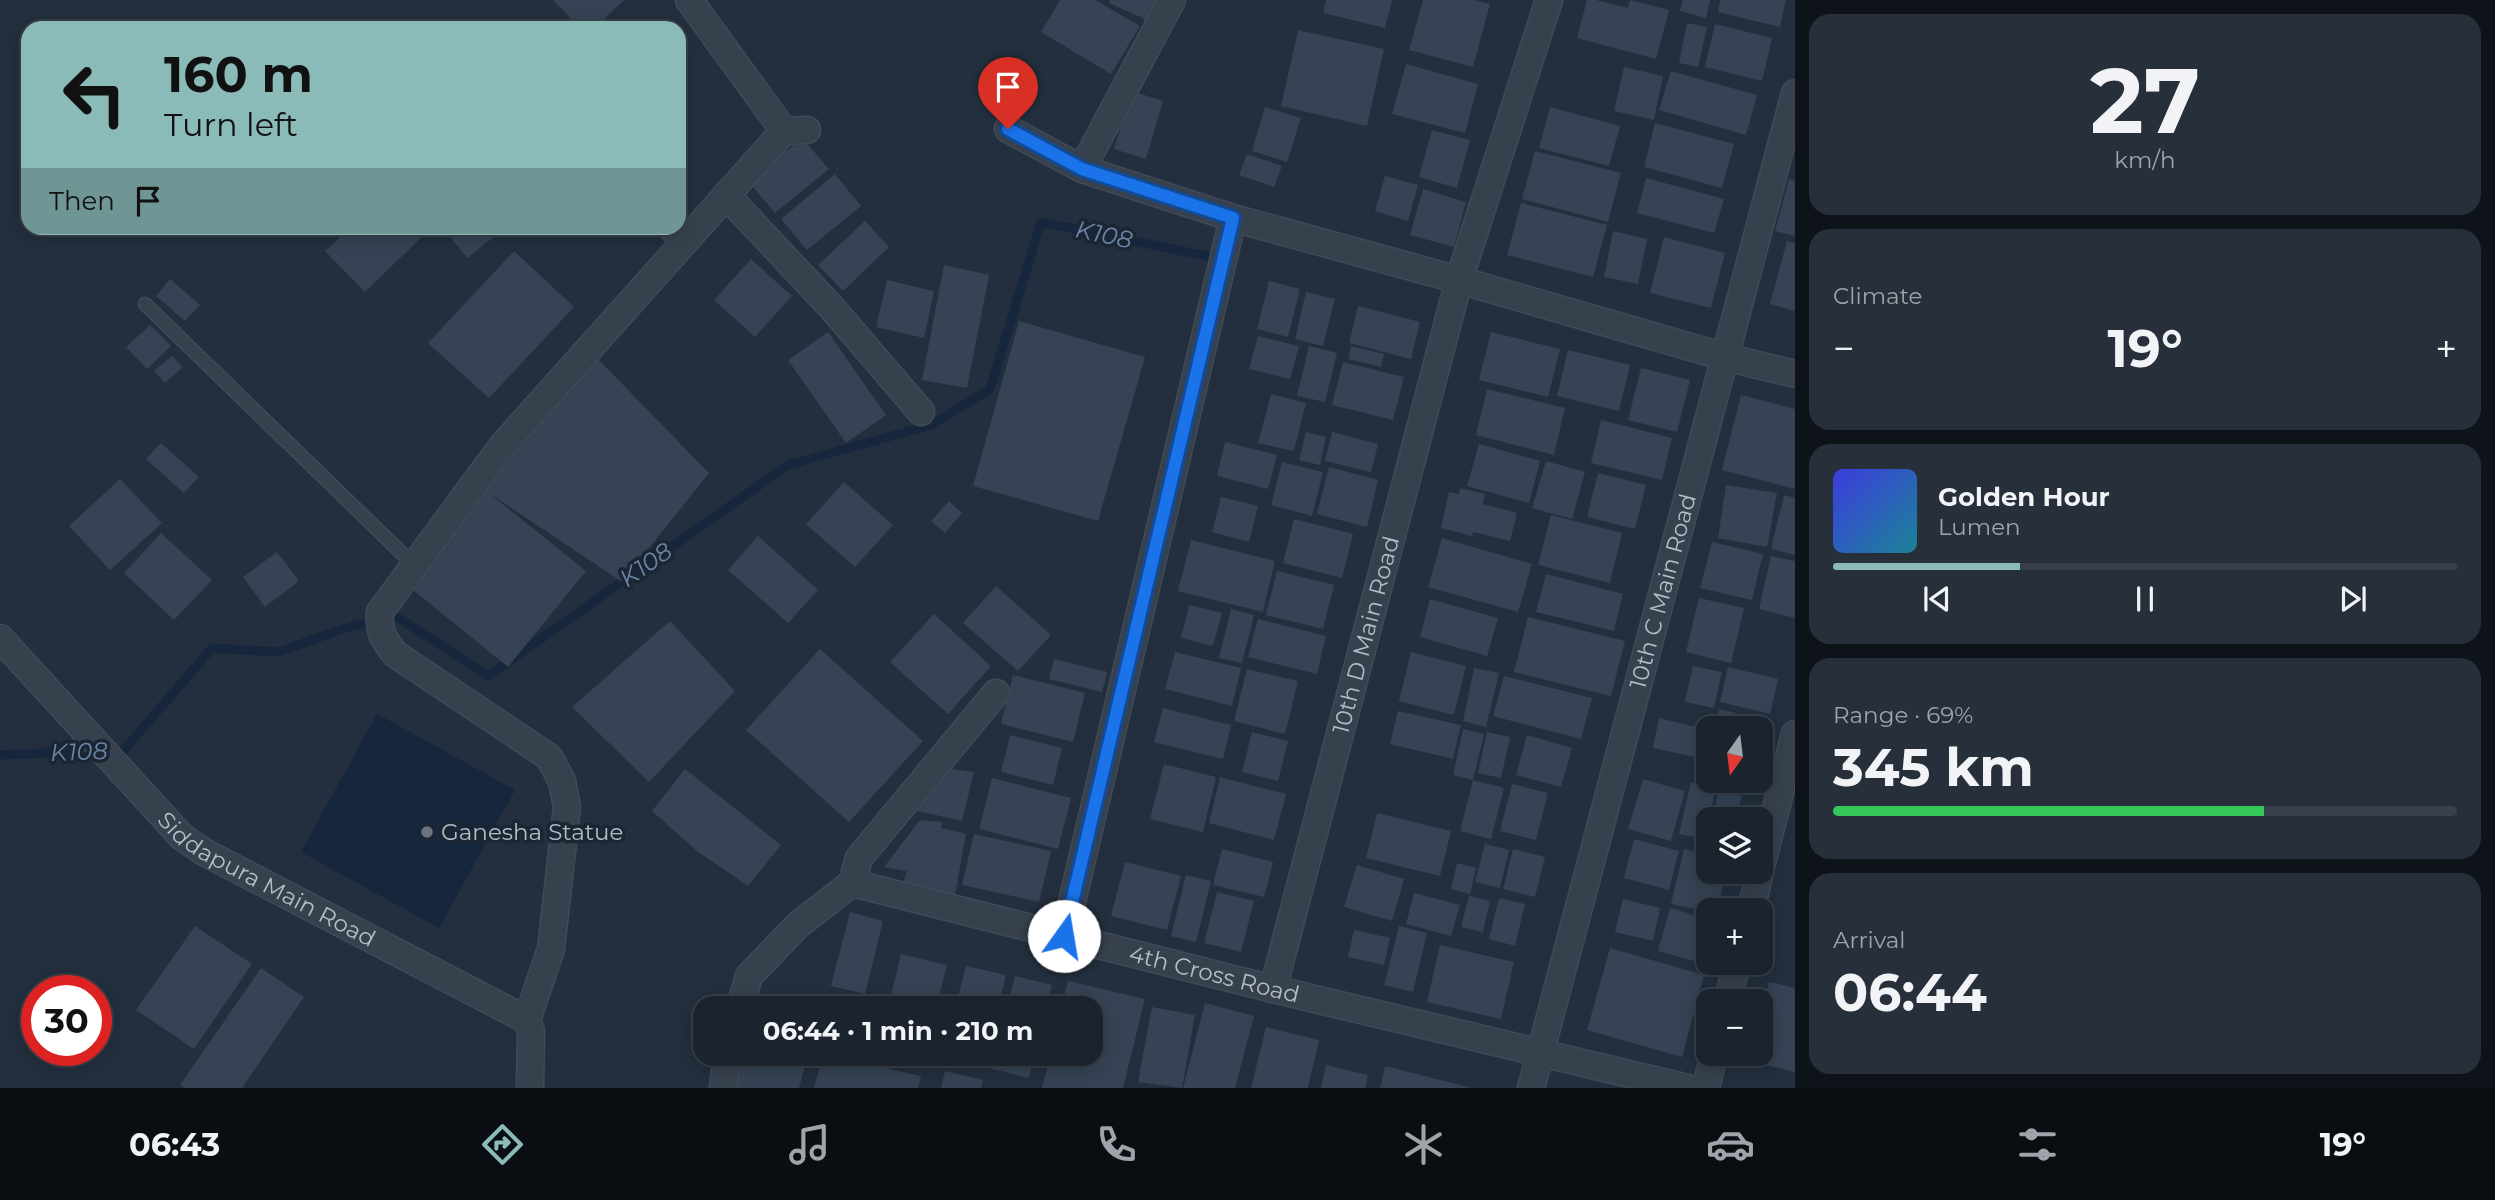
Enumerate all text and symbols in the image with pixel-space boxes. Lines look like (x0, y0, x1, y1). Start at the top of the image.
text: 160 m (164, 45, 313, 104)
text: 27 (2090, 45, 2200, 156)
icon: left (49, 49, 140, 140)
pin (978, 57, 1038, 129)
icon: arrive (989, 68, 1027, 106)
text: Turn left (164, 105, 298, 144)
text: km/h (2114, 146, 2176, 174)
icon: arrive (129, 182, 167, 220)
text: Then (49, 185, 115, 217)
water label: K108 (1073, 214, 1135, 255)
text: Climate (1833, 282, 1922, 310)
text: 19° (2107, 317, 2183, 380)
text: − (1833, 325, 1855, 372)
text: + (2435, 325, 2457, 372)
text: Golden Hour (1938, 481, 2110, 513)
street label: 10th C Main Road (1624, 491, 1702, 692)
text: Lumen (1938, 513, 2021, 541)
street label: 10th D Main Road (1327, 533, 1405, 737)
water label: K108 (614, 536, 678, 593)
icon: previous (1918, 580, 1956, 618)
icon: pause (2126, 580, 2164, 618)
icon: next (2334, 580, 2372, 618)
text: Range · 69% (1833, 701, 1973, 729)
north arrow (1696, 716, 1773, 793)
map controls (1696, 716, 1773, 1066)
water label: K108 (50, 736, 108, 767)
text: 345 km (1833, 736, 2034, 799)
street label: Siddapura Main Road (152, 806, 380, 953)
button: layers (1696, 807, 1773, 884)
place label: Ganesha Statue (441, 818, 623, 846)
marker: Ganesha Statue (419, 824, 435, 840)
button: + (1696, 898, 1773, 975)
position arrow (1027, 899, 1101, 973)
text: Arrival (1833, 926, 1906, 954)
street label: 4th Cross Road (1126, 939, 1302, 1009)
text: 06:44 (1833, 961, 1987, 1024)
speed limit sign: 30 (21, 975, 112, 1066)
button: − (1696, 989, 1773, 1066)
text: 06:44 · 1 min · 210 m (763, 1015, 1033, 1047)
icon: directions (478, 1120, 527, 1169)
icon: music (785, 1120, 834, 1169)
icon: phone (1092, 1120, 1141, 1169)
icon: climate (1399, 1120, 1448, 1169)
icon: car (1706, 1120, 1755, 1169)
icon: filters (2013, 1120, 2062, 1169)
text: 06:43 (129, 1125, 220, 1164)
text: 19° (2320, 1125, 2366, 1164)

